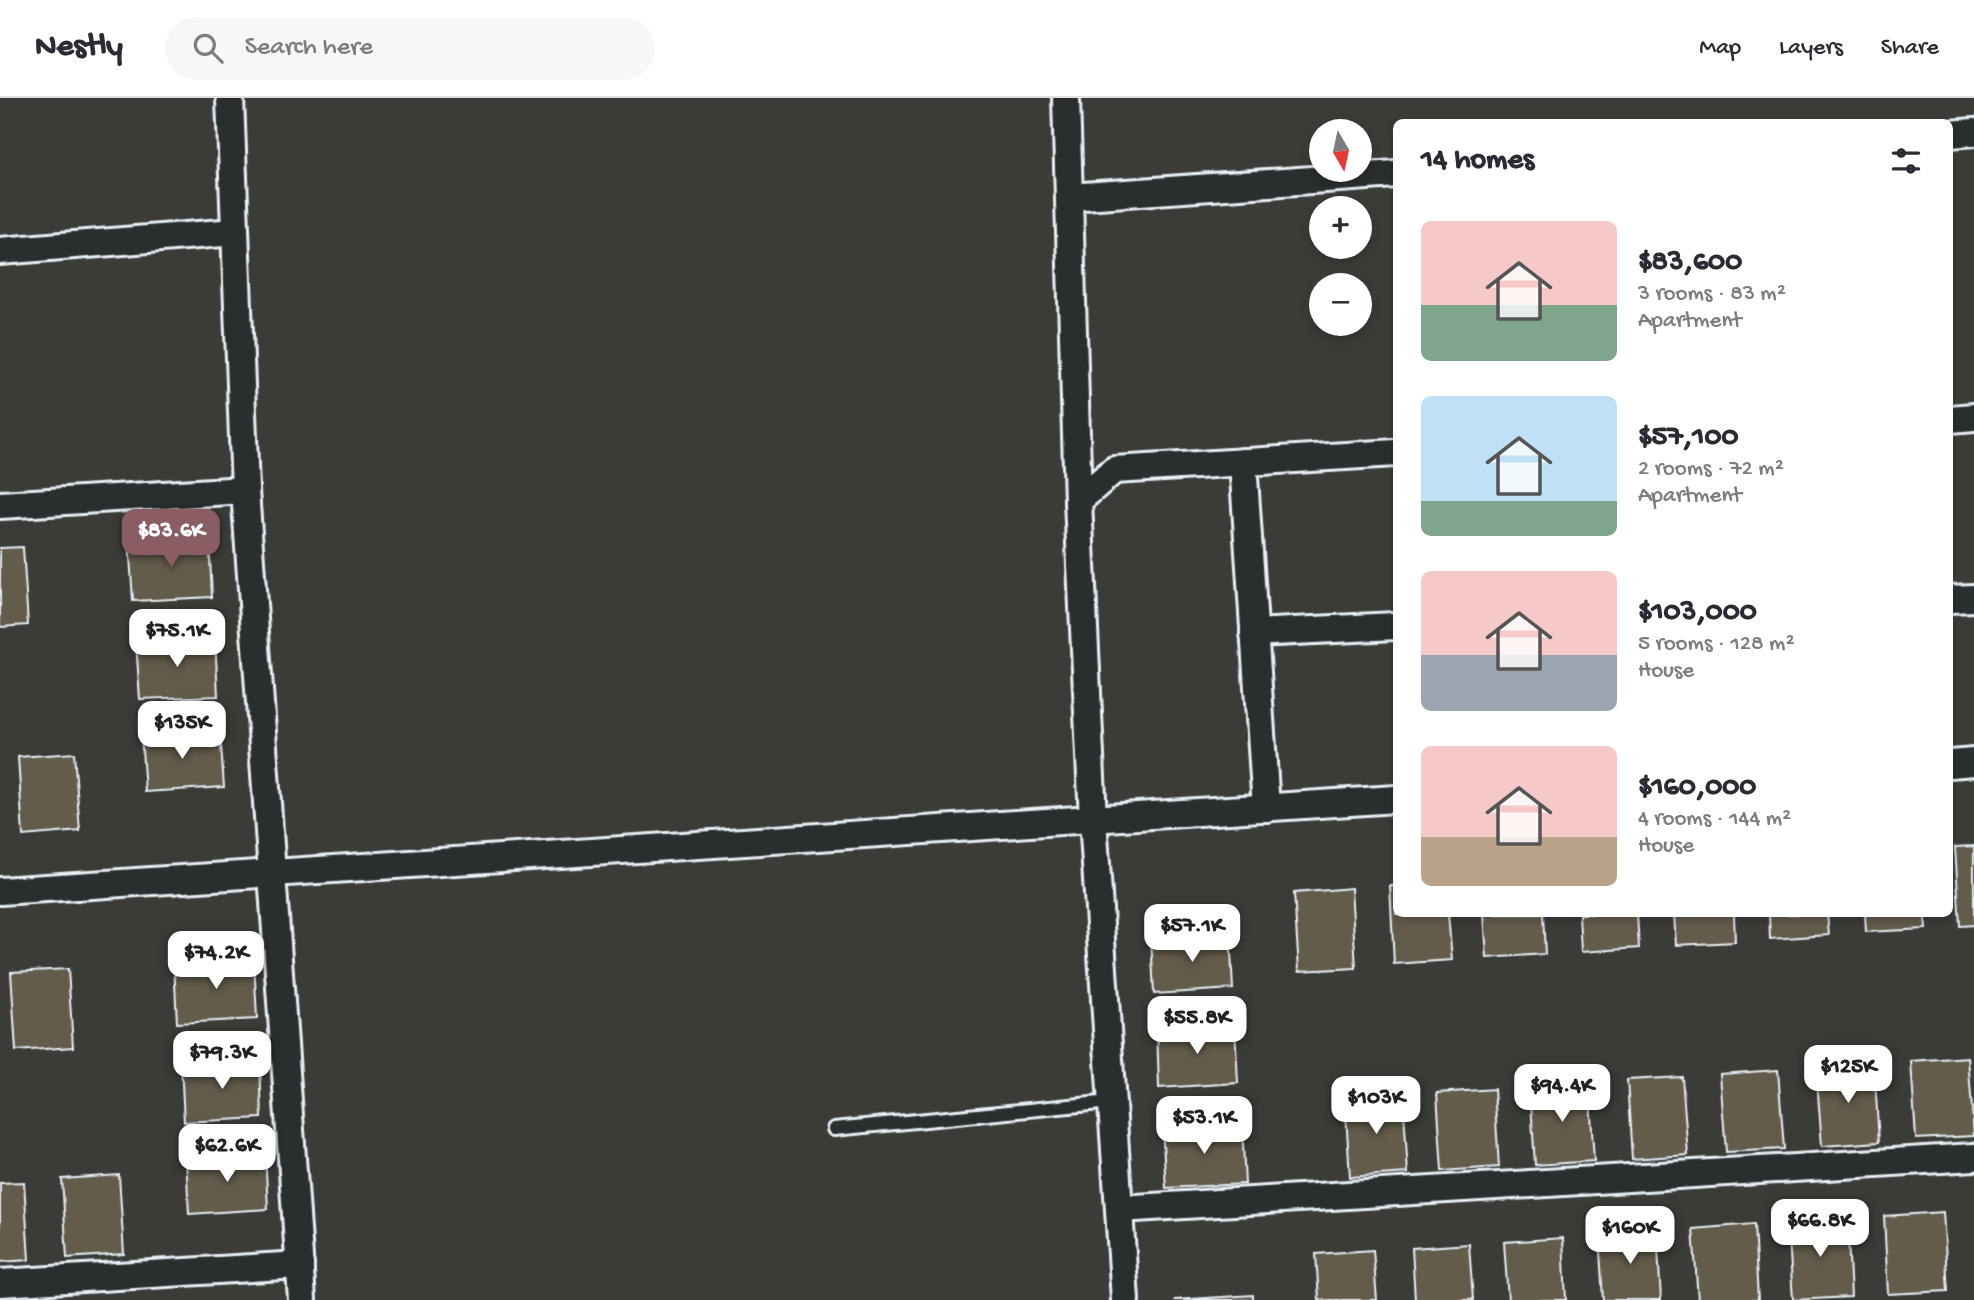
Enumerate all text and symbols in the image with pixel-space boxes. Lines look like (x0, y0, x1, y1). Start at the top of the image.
search box (165, 17, 655, 80)
text: Nestly (35, 29, 123, 67)
icon: search (189, 29, 227, 67)
text: Search here (245, 33, 373, 64)
text: Map (1699, 34, 1741, 63)
text: Layers (1779, 34, 1843, 63)
text: Share (1881, 34, 1939, 63)
north arrow (1309, 119, 1372, 182)
map controls (1309, 119, 1372, 336)
icon: filters (1887, 142, 1925, 180)
text: 14 homes (1421, 144, 1534, 179)
button: + (1309, 196, 1372, 259)
text: $83,600 (1638, 246, 1742, 281)
icon: home (1477, 249, 1561, 333)
button: − (1309, 273, 1372, 336)
text: 3 rooms · 83 m² (1638, 281, 1786, 308)
text: Apartment (1638, 308, 1742, 335)
text: $57,100 (1638, 421, 1738, 456)
icon: home (1477, 424, 1561, 508)
text: 2 rooms · 72 m² (1638, 456, 1784, 483)
text: Apartment (1638, 483, 1742, 510)
pin: $83.6K (114, 510, 228, 569)
text: $83.6K (138, 518, 204, 545)
text: $103,000 (1638, 596, 1757, 631)
icon: home (1477, 599, 1561, 683)
pin: $75.1K (120, 610, 234, 669)
text: $75.1K (145, 618, 209, 645)
text: 5 rooms · 128 m² (1638, 631, 1795, 658)
text: House (1638, 658, 1694, 685)
pin: $135K (133, 702, 231, 761)
text: $135K (154, 710, 210, 737)
text: $160,000 (1638, 771, 1756, 806)
icon: home (1477, 774, 1561, 858)
text: 4 rooms · 144 m² (1638, 806, 1791, 833)
text: House (1638, 833, 1694, 860)
pin: $57.1K (1135, 904, 1249, 964)
text: $57.1K (1160, 913, 1224, 940)
pin: $74.2K (159, 932, 273, 991)
text: $74.2K (184, 940, 248, 967)
pin: $55.8K (1140, 996, 1254, 1056)
text: $55.8K (1163, 1005, 1231, 1032)
pin: $79.3K (165, 1032, 279, 1091)
text: $79.3K (189, 1040, 255, 1067)
pin: $125K (1799, 1046, 1897, 1105)
text: $125K (1820, 1054, 1876, 1081)
pin: $94.4K (1505, 1065, 1619, 1124)
text: $94.4K (1530, 1073, 1594, 1100)
pin: $103K (1327, 1076, 1425, 1136)
text: $103K (1347, 1085, 1405, 1112)
pin: $53.1K (1147, 1096, 1261, 1156)
text: $53.1K (1172, 1105, 1236, 1132)
pin: $62.6K (170, 1124, 284, 1184)
text: $62.6K (195, 1133, 259, 1160)
pin: $66.8K (1763, 1200, 1877, 1259)
pin: $160K (1581, 1206, 1679, 1266)
text: $66.8K (1787, 1208, 1853, 1235)
text: $160K (1601, 1215, 1659, 1242)

